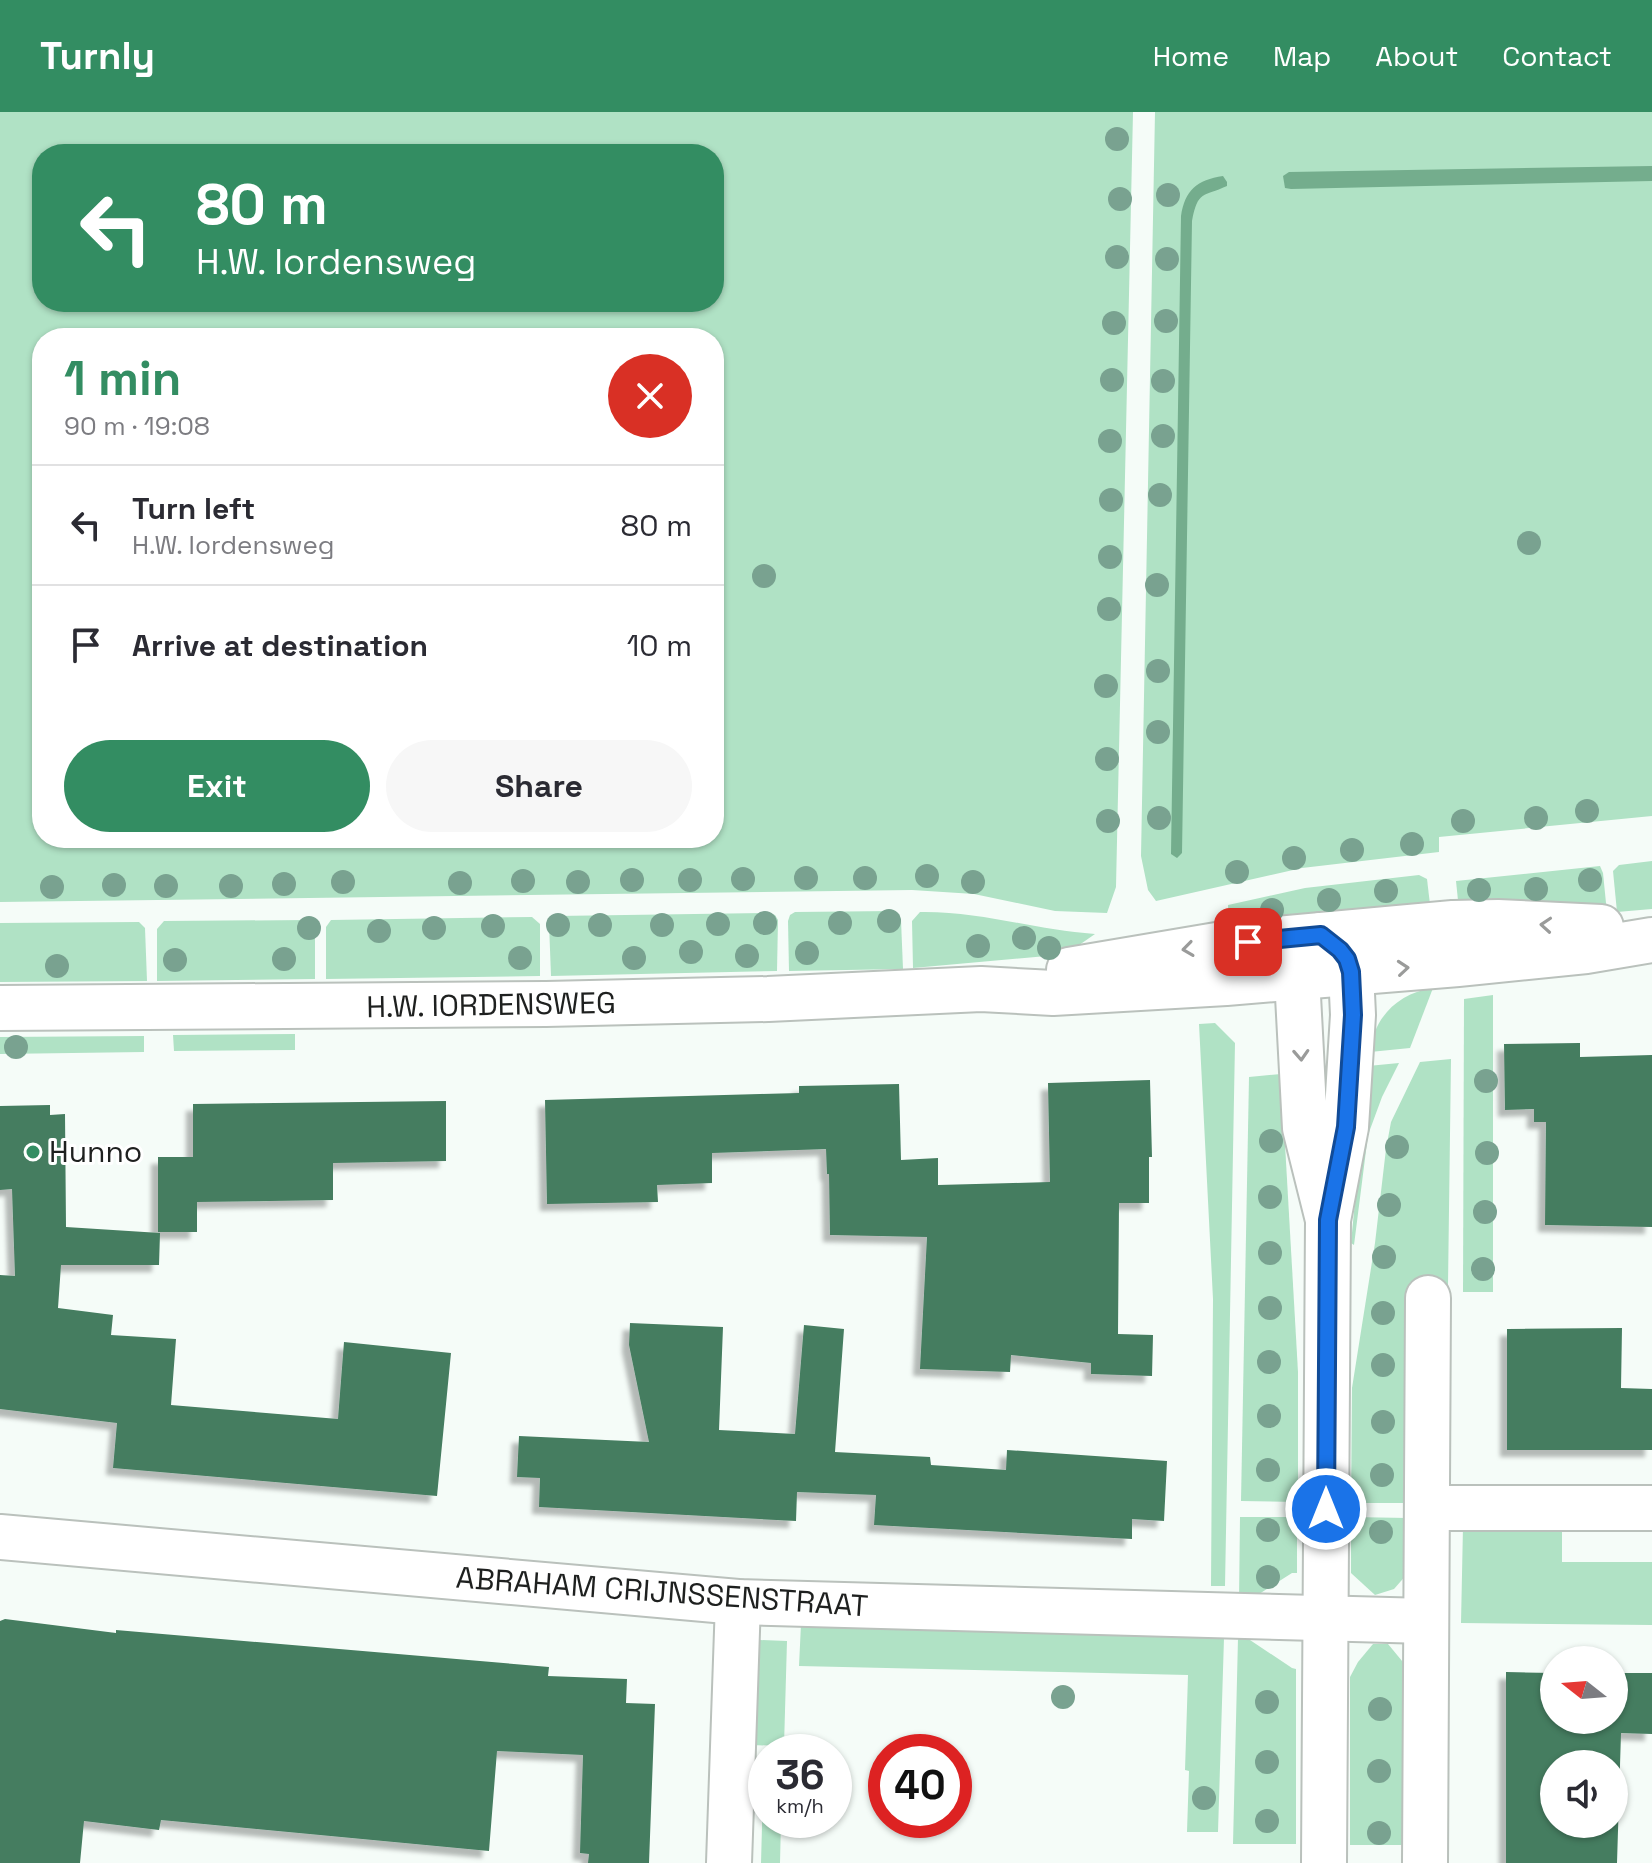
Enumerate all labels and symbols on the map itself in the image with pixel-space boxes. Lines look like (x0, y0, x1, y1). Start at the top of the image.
pin (1214, 908, 1282, 976)
one-way arrow (1539, 917, 1552, 934)
one-way arrow (1181, 940, 1195, 957)
one-way arrow (1397, 960, 1410, 977)
street label: H.W. IORDENSWEG (366, 983, 616, 1026)
one-way arrow (1293, 1049, 1310, 1062)
place label: Hunno (49, 1132, 142, 1171)
marker: Hunno (24, 1143, 42, 1161)
position arrow (1284, 1467, 1368, 1551)
street label: ABRAHAM CRIJNSSENSTRAAT (455, 1558, 869, 1625)
north arrow (1540, 1646, 1628, 1734)
speed limit sign: 40 (868, 1734, 972, 1838)

